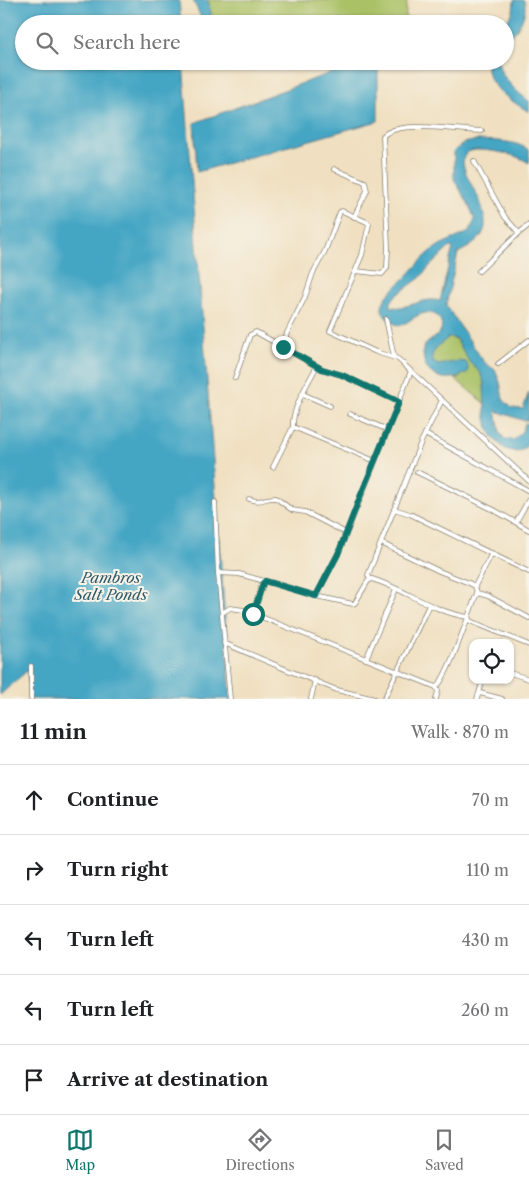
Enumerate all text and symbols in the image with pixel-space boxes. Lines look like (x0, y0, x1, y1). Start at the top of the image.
search box (15, 15, 514, 70)
icon: search (33, 29, 61, 57)
text: Search here (73, 31, 181, 54)
route end (272, 336, 295, 359)
water label: Pambros Salt Ponds (73, 568, 148, 604)
route start (242, 603, 265, 626)
map controls (469, 639, 514, 684)
button: locate (469, 639, 514, 684)
text: 11 min (20, 719, 87, 744)
text: Walk · 870 m (411, 722, 509, 742)
icon: ahead (20, 786, 48, 814)
text: Continue (67, 788, 159, 811)
text: 70 m (472, 790, 509, 810)
icon: right (20, 856, 48, 884)
text: Turn right (67, 858, 168, 881)
text: 110 m (466, 860, 509, 880)
icon: left (20, 926, 48, 954)
text: Turn left (67, 928, 154, 951)
text: 430 m (462, 930, 509, 950)
icon: left (20, 996, 48, 1024)
text: Turn left (67, 998, 154, 1021)
text: 260 m (461, 1000, 509, 1020)
icon: arrive (20, 1066, 48, 1094)
text: Arrive at destination (67, 1068, 268, 1091)
tab: Map (65, 1126, 95, 1174)
tab: Directions (225, 1126, 295, 1174)
tab: Saved (425, 1126, 464, 1174)

